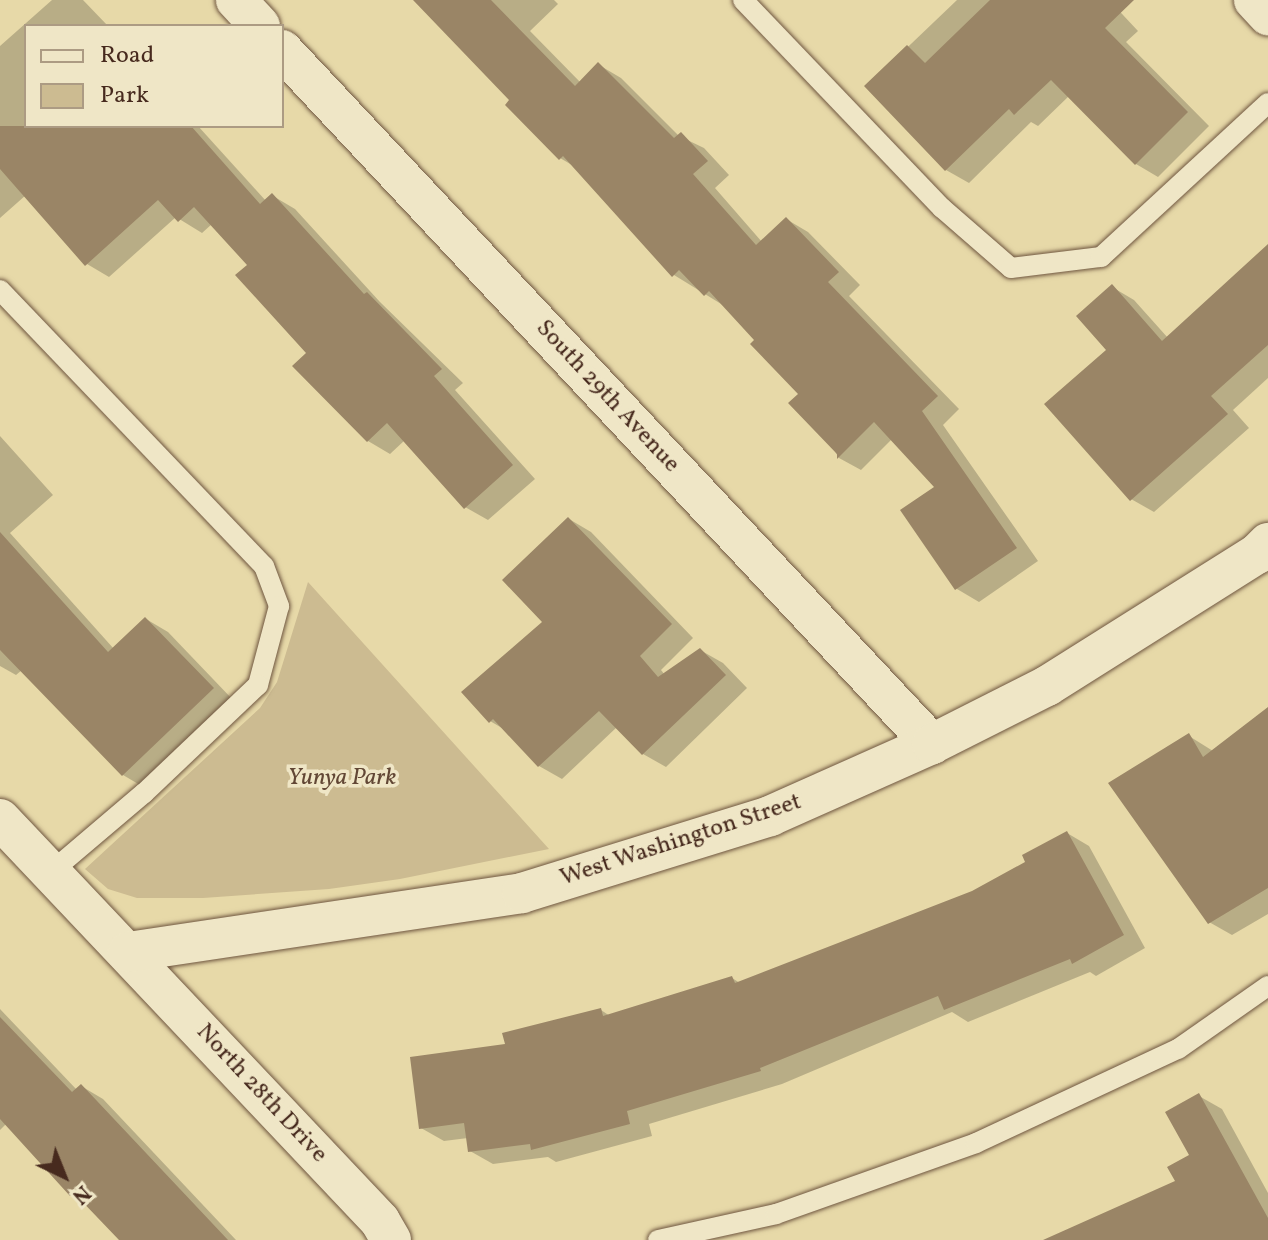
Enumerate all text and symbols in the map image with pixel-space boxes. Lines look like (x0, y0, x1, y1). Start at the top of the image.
legend (24, 24, 284, 128)
text: Road (100, 39, 154, 73)
text: Park (100, 79, 149, 113)
street label: South 29th Avenue (529, 315, 685, 479)
park label: Yunya Park (288, 765, 396, 793)
street label: West Washington Street (556, 788, 806, 894)
street label: North 28th Drive (189, 1019, 333, 1169)
north arrow (24, 1136, 104, 1216)
text: N (64, 1177, 97, 1211)

